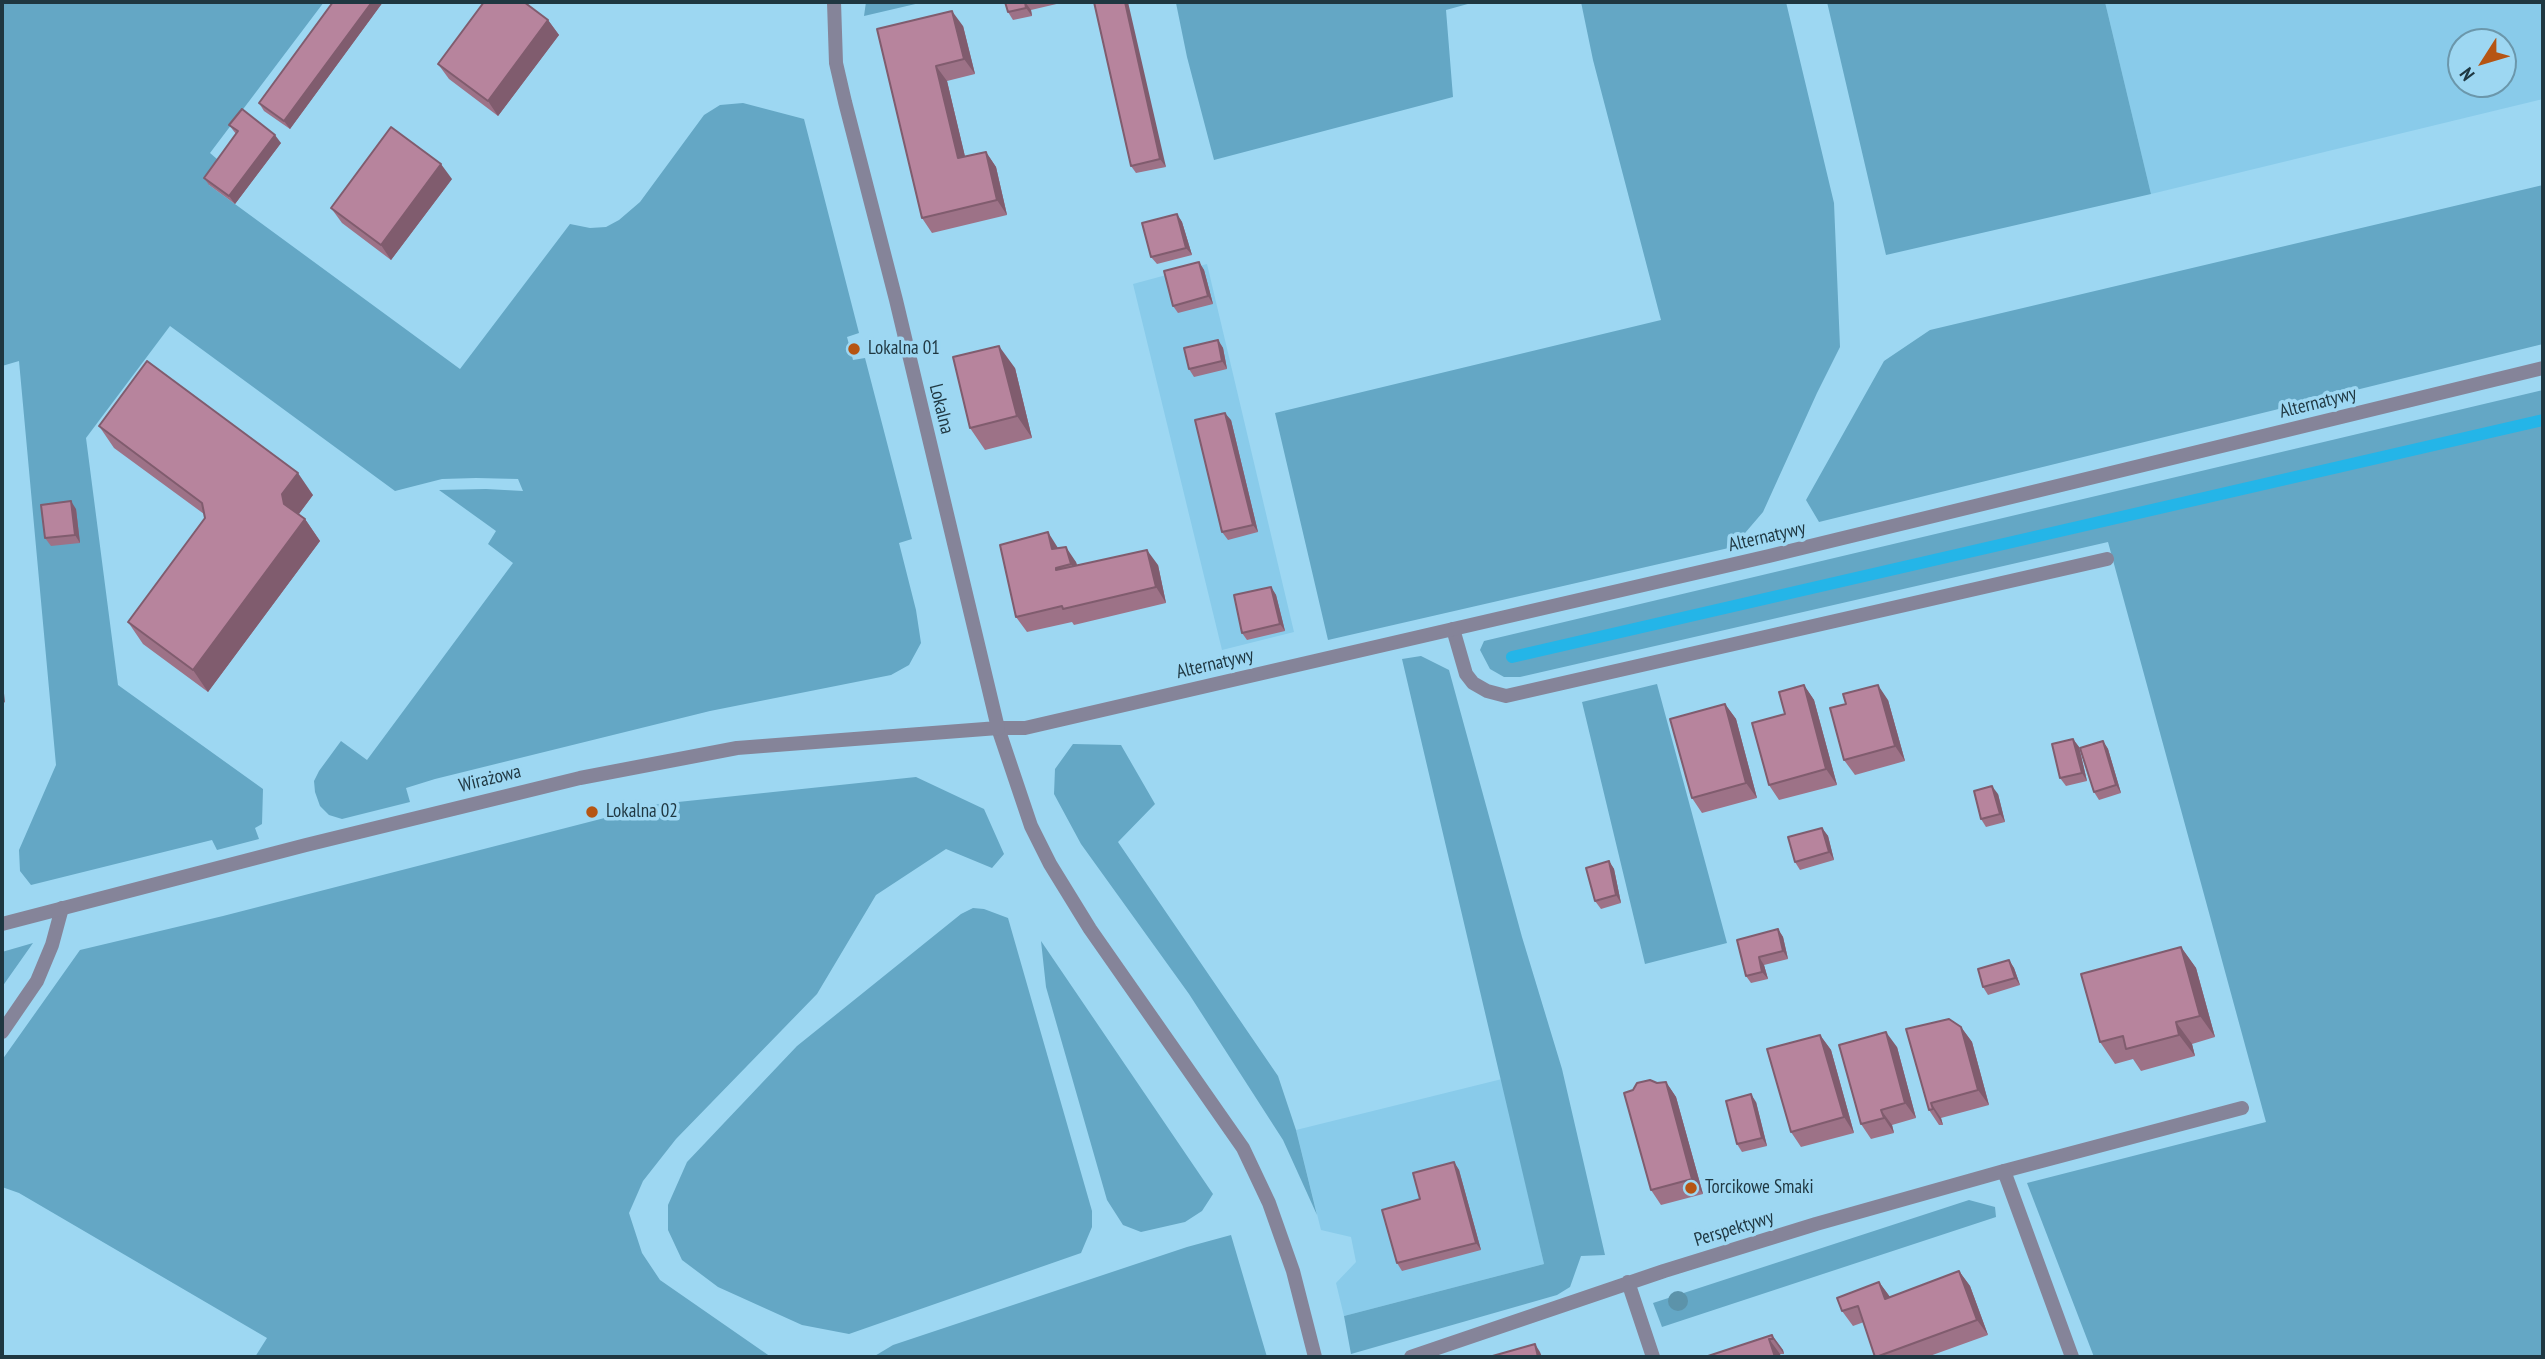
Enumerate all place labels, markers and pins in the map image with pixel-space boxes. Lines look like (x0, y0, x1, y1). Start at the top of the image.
place label: Lokalna 01 (868, 338, 940, 360)
marker: Lokalna 01 (846, 341, 862, 357)
place label: Lokalna 02 (606, 801, 678, 823)
marker: Lokalna 02 (584, 804, 600, 820)
place label: Torcikowe Smaki (1705, 1177, 1814, 1199)
marker: Torcikowe Smaki (1683, 1180, 1699, 1196)

